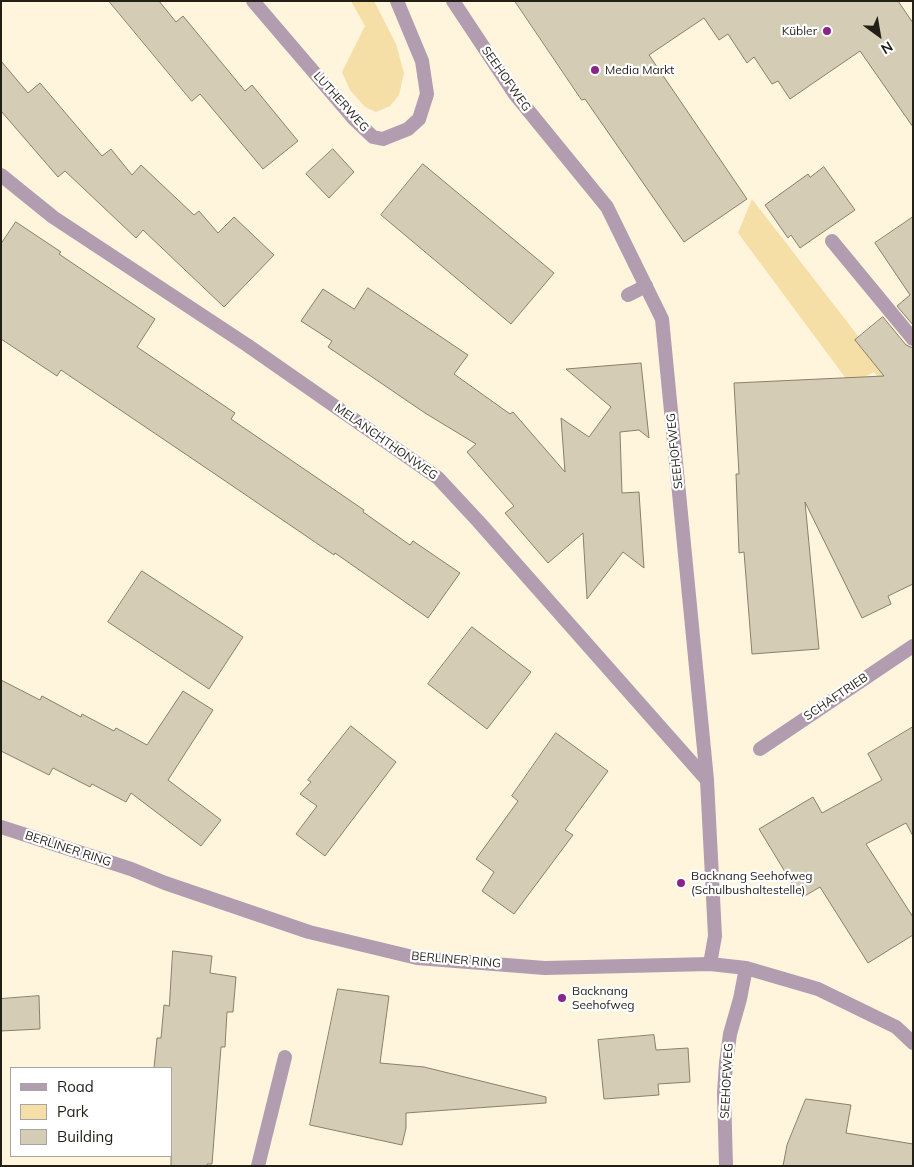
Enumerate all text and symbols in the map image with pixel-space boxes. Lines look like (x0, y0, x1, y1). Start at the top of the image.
north arrow (854, 10, 904, 60)
place label: Kübler (782, 24, 817, 38)
marker: Kübler (821, 25, 833, 37)
text: N (878, 37, 896, 58)
street label: SEEHOFWEG (478, 44, 534, 114)
place label: Media Markt (605, 63, 674, 77)
marker: Media Markt (589, 64, 601, 76)
street label: LUTHERWEG (310, 69, 372, 135)
street label: MELANCHTHONWEG (332, 401, 440, 483)
street label: SEEHOFWEG (664, 412, 686, 490)
street label: SCHAFTRIEB (801, 670, 871, 724)
street label: BERLINER RING (23, 828, 113, 870)
place label: Backnang Seehofweg (Schulbushaltestelle) (691, 869, 813, 897)
marker: Backnang Seehofweg (Schulbushaltestelle) (675, 877, 687, 889)
street label: BERLINER RING (411, 949, 501, 971)
place label: Backnang Seehofweg (572, 984, 634, 1012)
marker: Backnang Seehofweg (556, 992, 568, 1004)
street label: SEEHOFWEG (718, 1043, 736, 1119)
legend (10, 1067, 172, 1157)
text: Road (57, 1077, 94, 1096)
text: Park (57, 1102, 89, 1121)
text: Building (57, 1127, 113, 1146)

